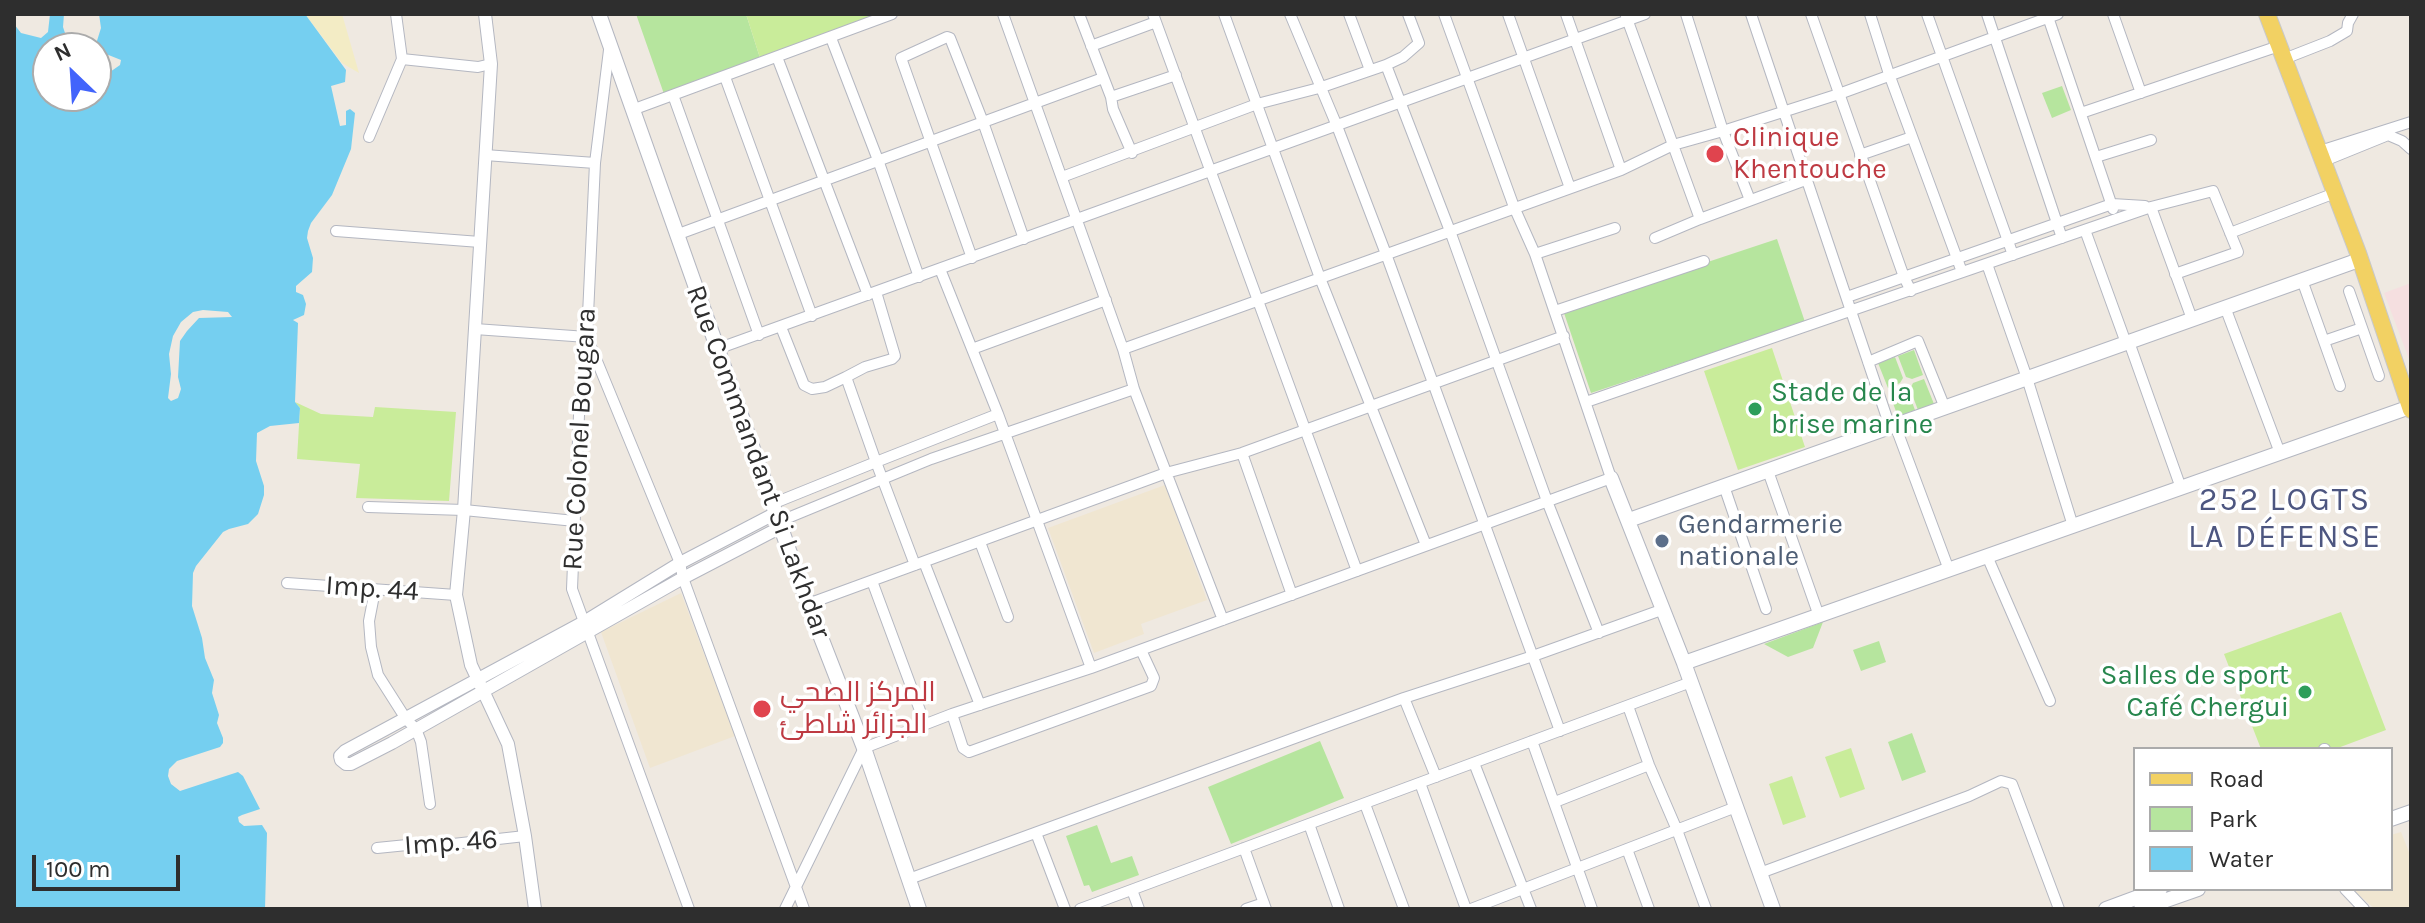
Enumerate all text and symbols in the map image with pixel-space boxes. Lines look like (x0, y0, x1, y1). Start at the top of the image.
north arrow (32, 32, 112, 112)
text: N (50, 37, 75, 67)
place label: Clinique Khentouche (1733, 121, 1887, 187)
marker: Clinique Khentouche (1704, 143, 1726, 165)
street label: Rue Commandant Si Lakhdar (678, 281, 838, 643)
street label: Rue Colonel Bougara (556, 307, 604, 571)
place label: Stade de la brise marine (1771, 376, 1933, 442)
marker: Stade de la brise marine (1746, 400, 1764, 418)
district label: 252 LOGTS LA DÉFENSE (2188, 482, 2382, 557)
place label: Gendarmerie nationale (1678, 508, 1843, 574)
marker: Gendarmerie nationale (1653, 532, 1671, 550)
street label: Imp. 44 (324, 569, 420, 609)
place label: Salles de sport Café Chergui (2101, 659, 2289, 725)
place label: المركز الصحي الجزائر شاطئ (780, 676, 936, 742)
marker: Salles de sport Café Chergui (2296, 683, 2314, 701)
marker: المركز الصحي الجزائر شاطئ (751, 698, 773, 720)
legend (2133, 747, 2393, 891)
text: Road (2209, 765, 2264, 793)
text: Park (2209, 805, 2258, 833)
street label: Imp. 46 (403, 823, 499, 863)
scale bar (36, 839, 184, 889)
text: Water (2209, 845, 2273, 873)
text: 100 m (46, 855, 111, 883)

